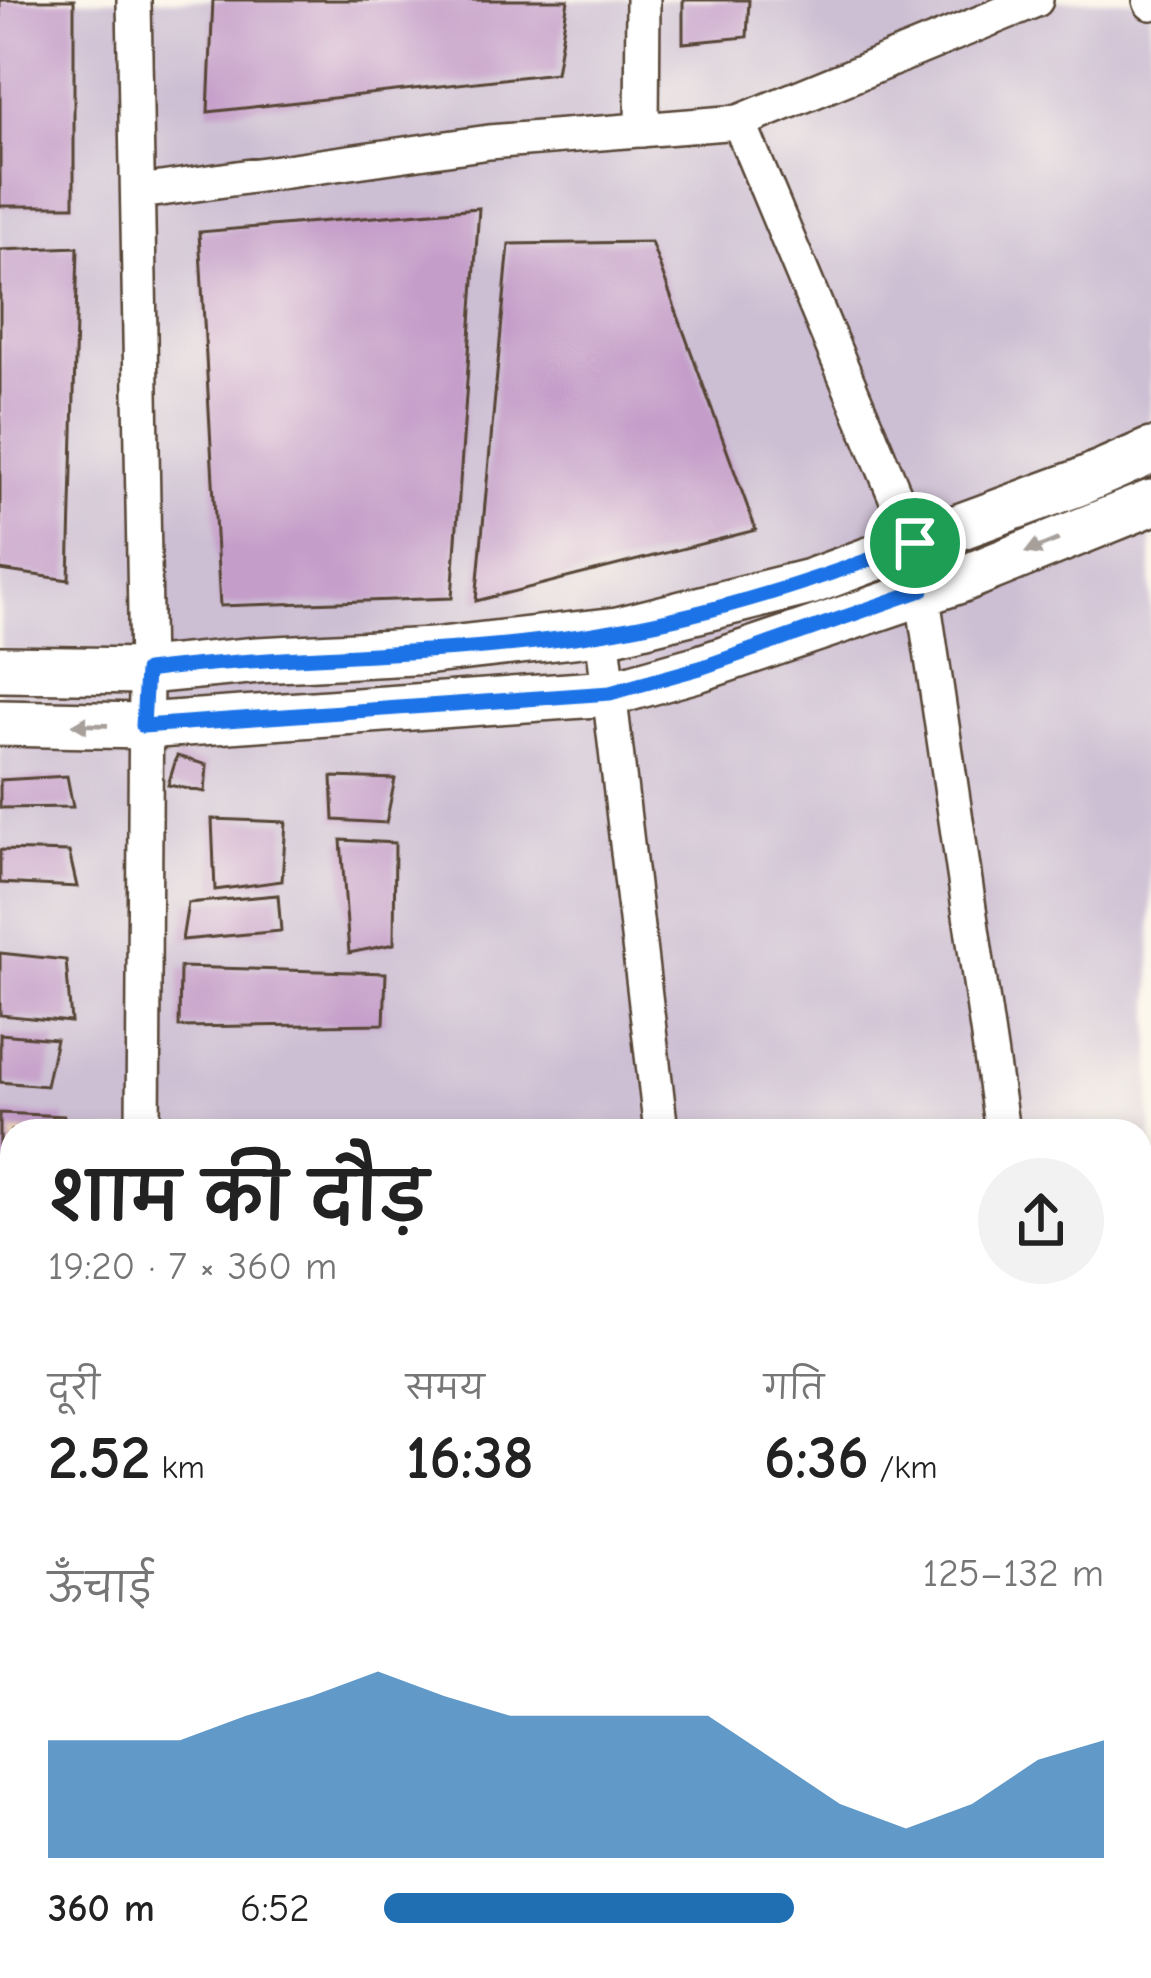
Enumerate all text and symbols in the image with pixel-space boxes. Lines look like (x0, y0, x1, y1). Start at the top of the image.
pin (864, 492, 966, 594)
icon: arrive (882, 510, 948, 576)
one-way arrow (1024, 538, 1060, 557)
one-way arrow (70, 715, 108, 734)
button: share (978, 1158, 1104, 1284)
text: शाम की दौड़ (48, 1161, 428, 1237)
text: 19:20 · 7 × 360 m (48, 1244, 337, 1289)
text: दूरी (48, 1369, 100, 1407)
text: समय (406, 1369, 485, 1407)
text: गति (764, 1369, 824, 1407)
text: 2.52 (48, 1424, 150, 1493)
text: 16:38 (406, 1424, 534, 1493)
text: 6:36 (764, 1424, 869, 1493)
text: km (150, 1448, 205, 1486)
text: /km (869, 1448, 937, 1486)
text: 125–132 m (923, 1551, 1104, 1596)
text: ऊँचाई (48, 1566, 153, 1611)
text: 360 m (48, 1886, 155, 1931)
text: 6:52 (240, 1886, 310, 1931)

